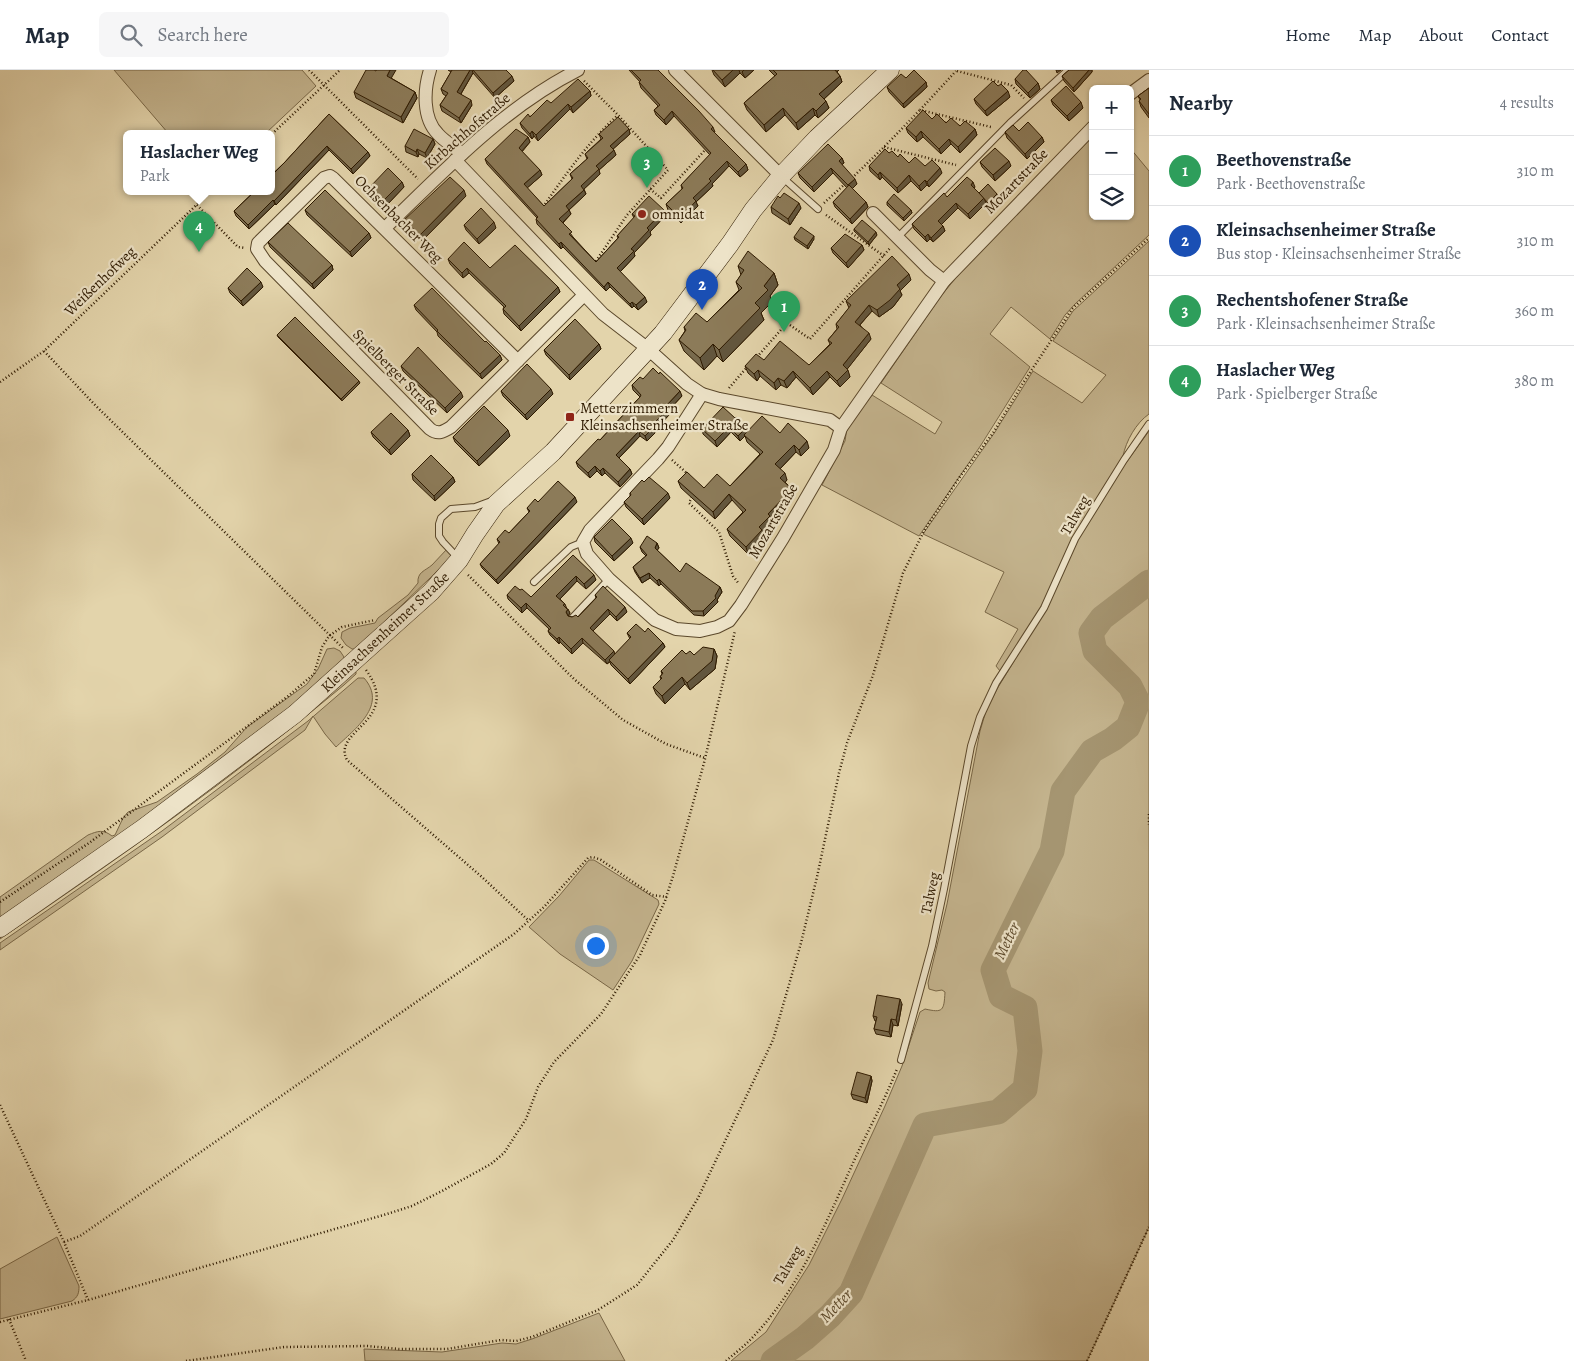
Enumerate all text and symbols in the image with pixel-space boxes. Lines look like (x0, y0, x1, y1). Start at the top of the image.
search box (99, 12, 449, 57)
text: Map (25, 19, 69, 51)
icon: search (117, 21, 145, 49)
text: Search here (157, 22, 248, 48)
text: Home (1285, 23, 1330, 47)
text: Map (1358, 23, 1391, 47)
text: About (1419, 23, 1463, 47)
text: Contact (1491, 23, 1549, 47)
map controls (1089, 85, 1134, 220)
button: + (1089, 85, 1134, 130)
street label: Kirbachhofstraße (420, 88, 515, 174)
text: Nearby (1169, 89, 1232, 117)
text: 4 results (1500, 92, 1554, 114)
popup (123, 130, 275, 195)
button: − (1089, 130, 1134, 175)
text: Haslacher Weg (140, 139, 258, 165)
street label: Mozartstraße (980, 144, 1052, 218)
pin: 3 (631, 147, 663, 188)
text: Beethovenstraße (1216, 147, 1351, 173)
text: 1 (1182, 160, 1188, 182)
text: 310 m (1517, 160, 1554, 182)
text: Park (140, 165, 170, 187)
street label: Ochsenbacher Weg (351, 171, 448, 268)
text: Park · Beethovenstraße (1216, 173, 1365, 195)
button: layers (1089, 175, 1134, 220)
place label: omnidat (652, 204, 704, 224)
marker: omnidat (636, 208, 648, 220)
pin: 4 (183, 211, 215, 252)
text: Kleinsachsenheimer Straße (1216, 217, 1436, 243)
text: 2 (1181, 230, 1189, 252)
text: 310 m (1517, 230, 1554, 252)
street label: Weißenhofweg (59, 241, 141, 321)
text: Bus stop · Kleinsachsenheimer Straße (1216, 243, 1461, 265)
pin: 2 (686, 269, 718, 310)
text: Rechentshofener Straße (1216, 287, 1408, 313)
pin: 1 (768, 291, 800, 332)
text: 3 (1182, 300, 1188, 322)
text: 360 m (1515, 300, 1554, 322)
text: Park · Kleinsachsenheimer Straße (1216, 313, 1435, 335)
street label: Spielberger Straße (348, 324, 444, 420)
text: Haslacher Weg (1216, 357, 1335, 383)
text: 4 (1181, 370, 1189, 392)
text: 380 m (1515, 370, 1554, 392)
text: Park · Spielberger Straße (1216, 383, 1378, 405)
place label: Metterzimmern Kleinsachsenheimer Straße (580, 398, 749, 435)
marker: Metterzimmern Kleinsachsenheimer Straße (564, 411, 576, 423)
street label: Mozartstraße (743, 480, 803, 562)
street label: Talweg (1056, 491, 1095, 538)
street label: Kleinsachsenheimer Straße (317, 567, 454, 697)
street label: Talweg (916, 870, 944, 916)
water label: Metter (989, 918, 1026, 963)
your location (583, 933, 609, 959)
street label: Talweg (768, 1241, 808, 1288)
water label: Metter (815, 1284, 858, 1328)

